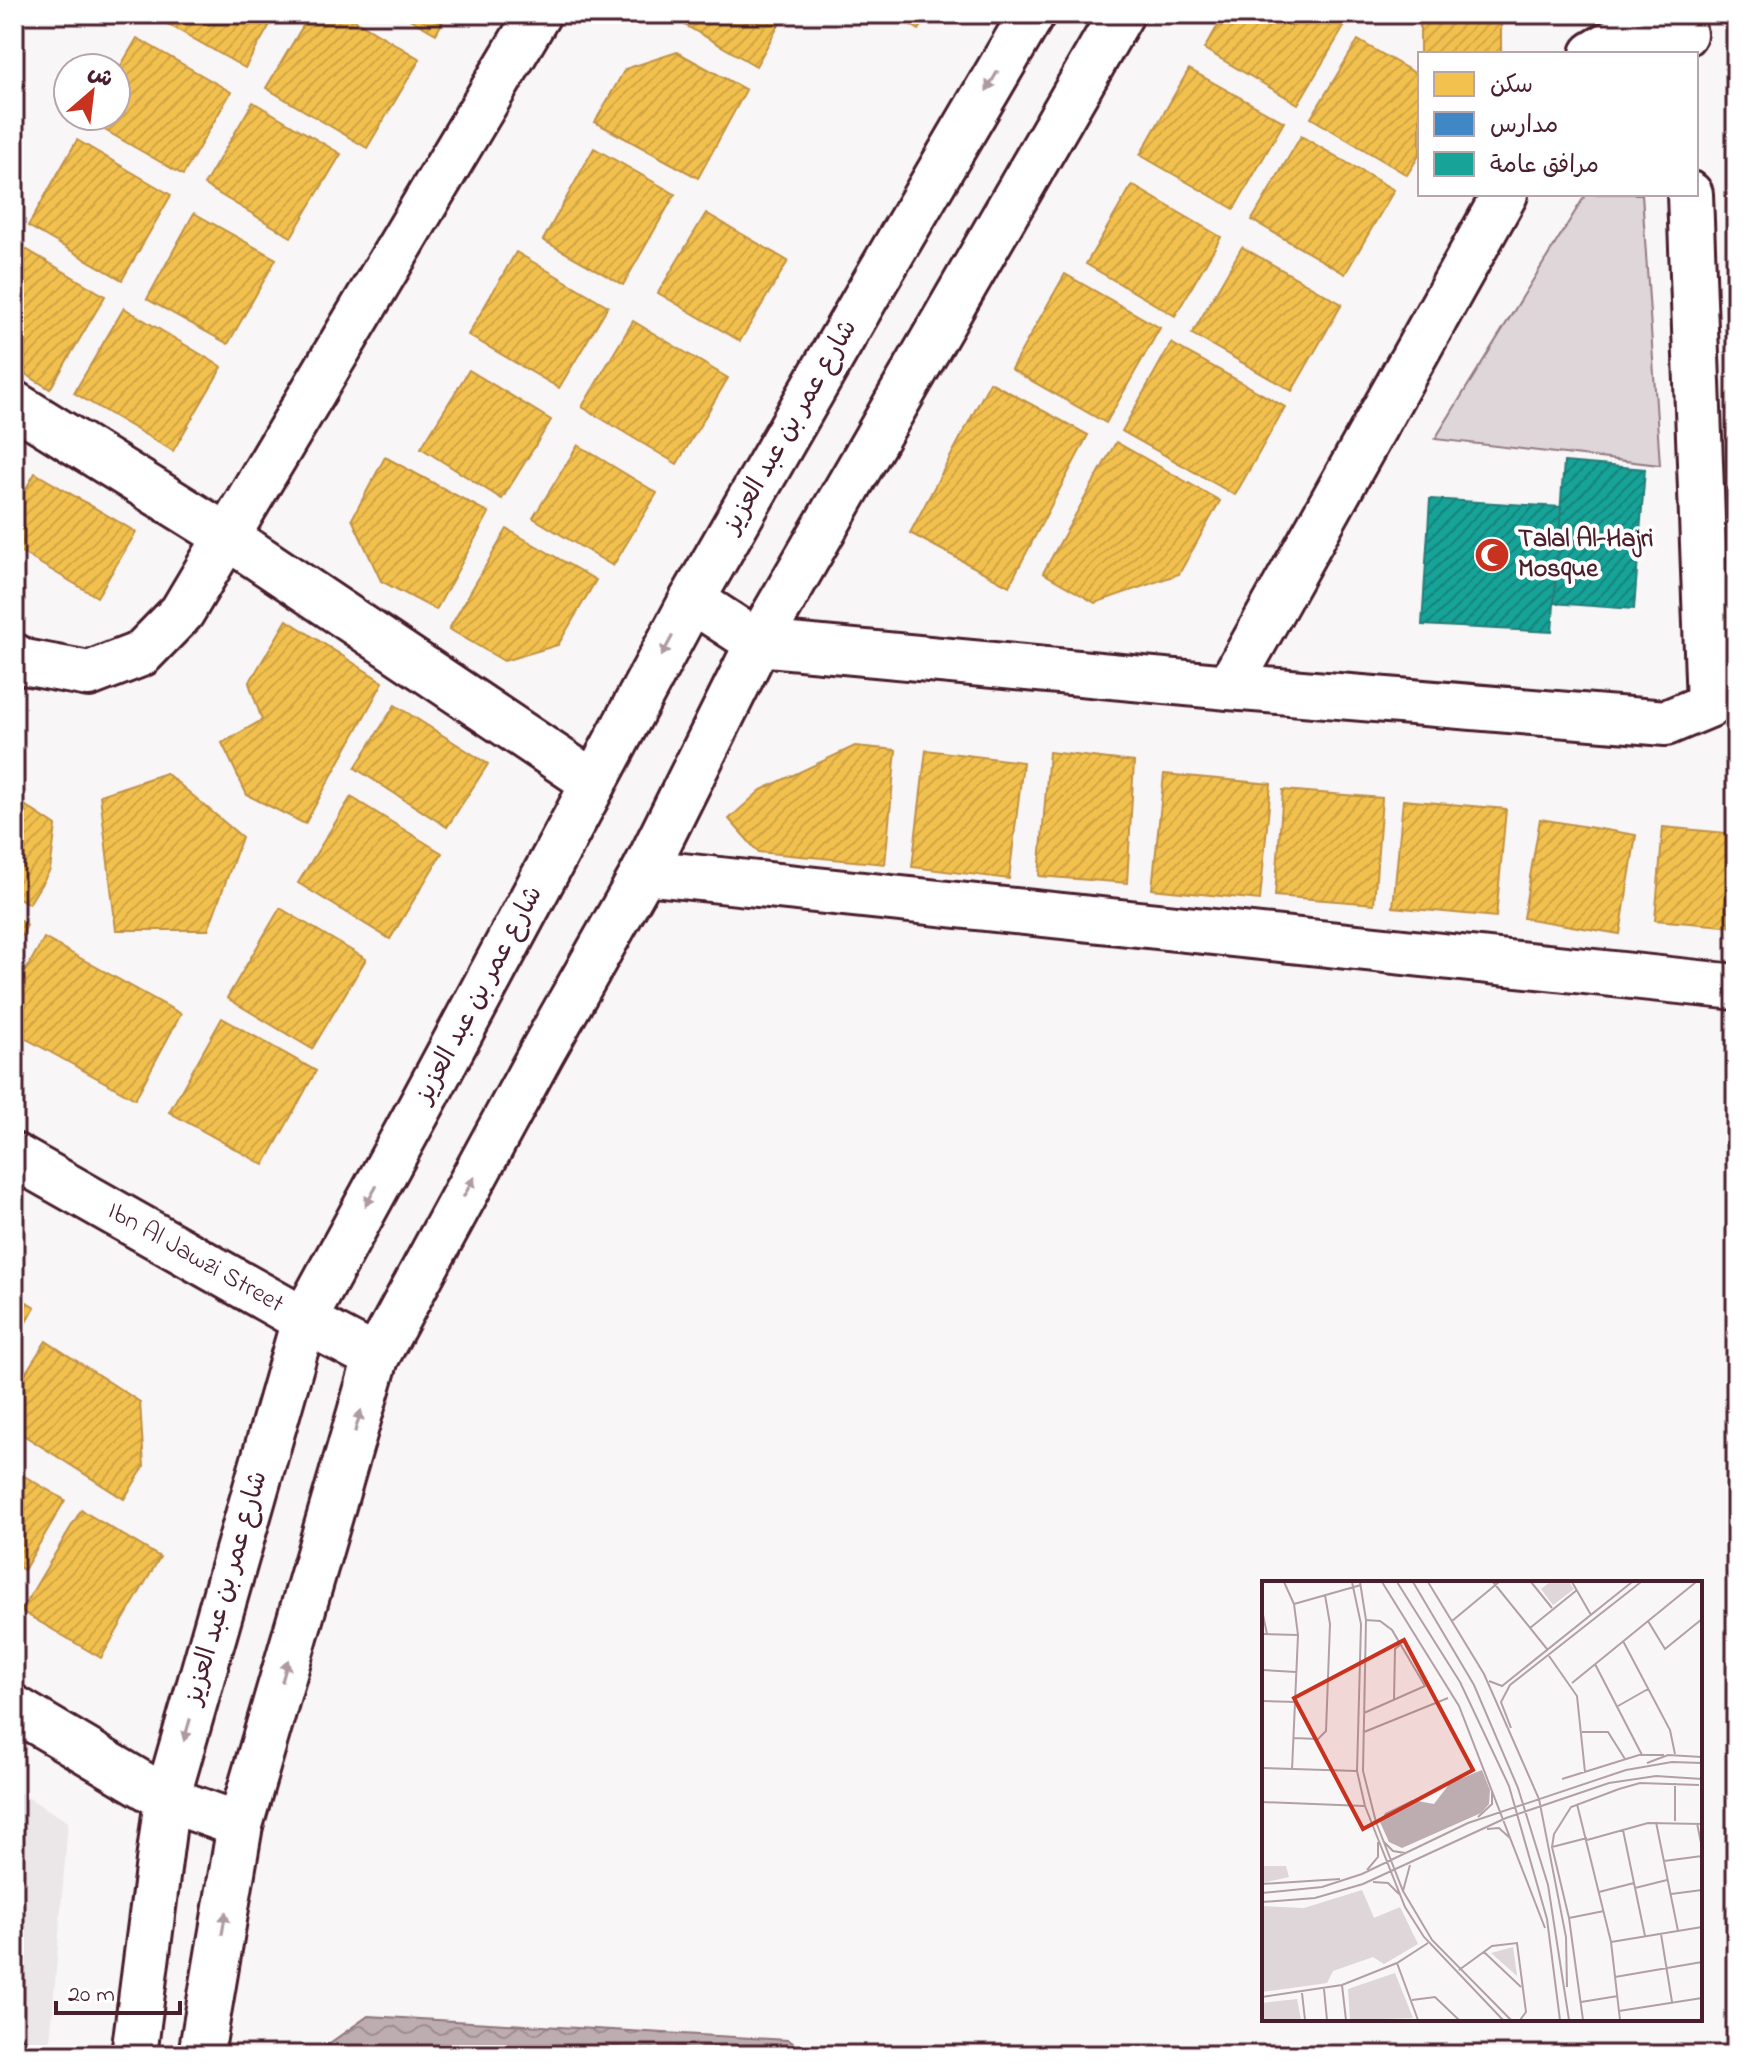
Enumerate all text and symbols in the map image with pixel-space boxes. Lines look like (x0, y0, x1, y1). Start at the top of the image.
north arrow (52, 52, 132, 132)
legend (1418, 52, 1698, 196)
text: ش (82, 57, 118, 97)
text: سكن (1490, 69, 1533, 104)
one-way arrow (985, 70, 999, 92)
text: مدارس (1490, 109, 1558, 144)
text: مرافق عامة (1490, 149, 1599, 184)
street label: شارع عمر بن عبد العزيز (713, 313, 868, 543)
place label: Talal Al-Hajri Mosque (1518, 521, 1653, 589)
mosque icon: Talal Al-Hajri Mosque (1473, 536, 1511, 574)
one-way arrow (660, 635, 674, 658)
street label: شارع عمر بن عبد العزيز (406, 879, 553, 1112)
one-way arrow (462, 1176, 476, 1198)
one-way arrow (365, 1185, 379, 1207)
street label: Ibn Al Jawzi Street (100, 1193, 291, 1324)
one-way arrow (352, 1409, 365, 1433)
street label: شارع عمر بن عبد العزيز (175, 1467, 279, 1711)
inset map (1262, 1581, 1702, 2021)
one-way arrow (279, 1658, 292, 1682)
one-way arrow (180, 1719, 193, 1743)
one-way arrow (218, 1910, 230, 1935)
scale bar (56, 1965, 180, 2015)
text: 20 m (68, 1978, 115, 2013)

